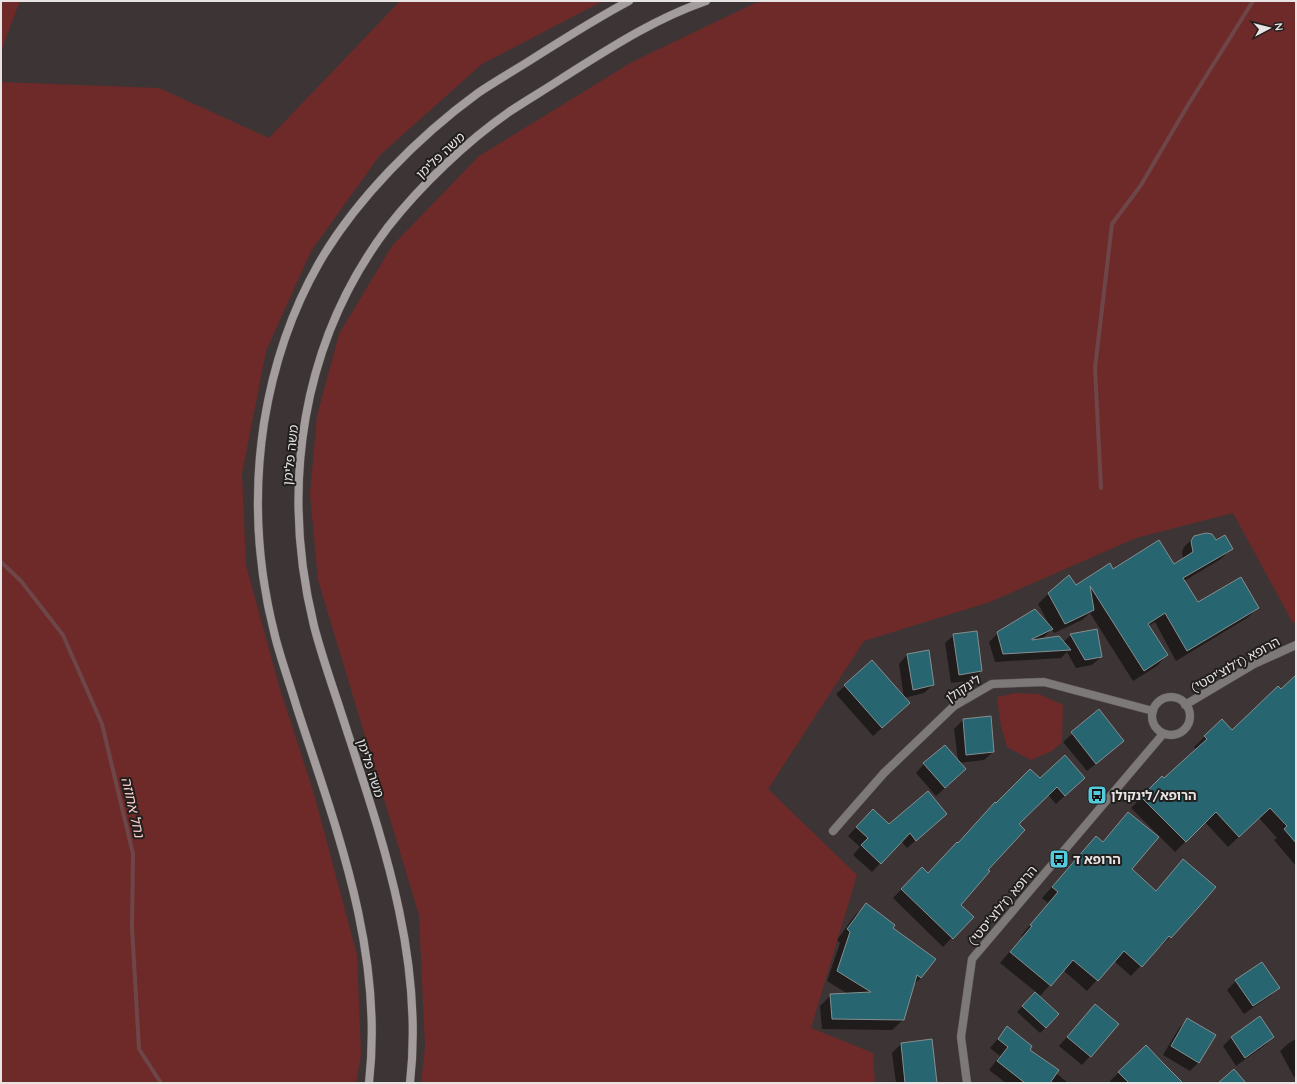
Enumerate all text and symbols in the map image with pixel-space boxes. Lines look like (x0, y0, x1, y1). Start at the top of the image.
north arrow (1249, 8, 1289, 48)
text: N (1271, 22, 1286, 32)
street label: משה פלימן (412, 128, 468, 182)
street label: משה פלימן (279, 423, 301, 486)
street label: הרופא (ז'לוצ'יסטי) (1188, 633, 1282, 695)
street label: לינקולן (942, 671, 984, 705)
street label: משה פלימן (354, 737, 388, 800)
water label: נחל אחוזה (117, 775, 149, 841)
bus stop icon: הרופא/לינקולן (1086, 784, 1108, 806)
place label: הרופא/לינקולן (1111, 787, 1197, 803)
bus stop icon: הרופא ד (1048, 848, 1070, 870)
place label: הרופא ד (1073, 851, 1121, 867)
street label: הרופא (ז'לוצ'יסטי) (964, 862, 1040, 948)

